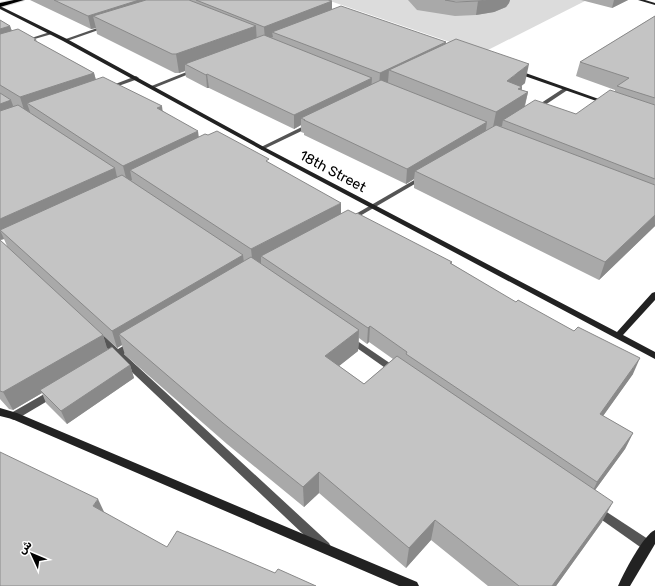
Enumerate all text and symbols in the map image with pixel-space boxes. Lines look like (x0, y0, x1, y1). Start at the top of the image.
street label: 18th Street (297, 147, 369, 196)
north arrow (12, 534, 52, 574)
text: ش (16, 538, 35, 557)

